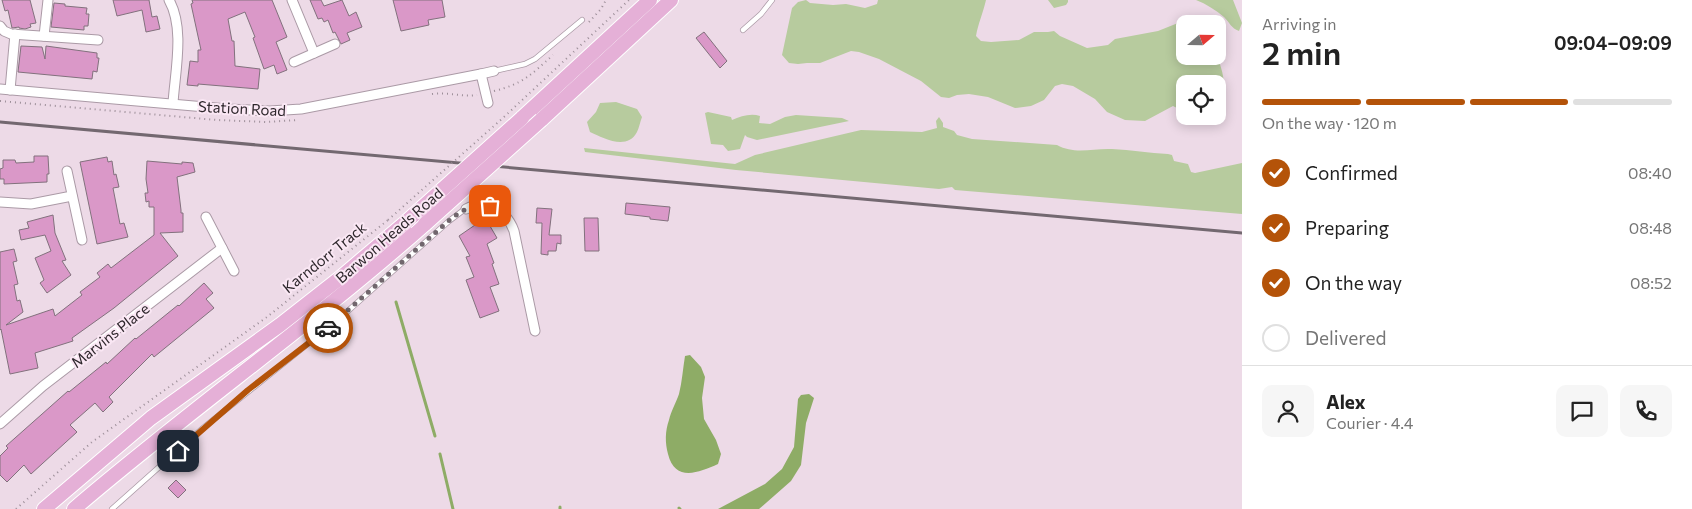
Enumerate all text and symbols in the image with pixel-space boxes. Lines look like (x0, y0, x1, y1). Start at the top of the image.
text: Arriving in (1262, 14, 1336, 33)
north arrow (1176, 15, 1226, 65)
map controls (1176, 15, 1226, 125)
text: 09:04–09:09 (1554, 31, 1672, 54)
text: 2 min (1262, 32, 1341, 72)
button: locate (1176, 75, 1226, 125)
street label: Station Road (198, 97, 286, 119)
text: On the way · 120 m (1262, 113, 1397, 132)
icon: check (1262, 159, 1290, 187)
text: Confirmed (1305, 161, 1398, 184)
text: 08:40 (1628, 163, 1672, 182)
street label: Barwon Heads Road (332, 184, 446, 286)
pin (469, 185, 511, 227)
icon: bag (476, 192, 504, 220)
icon: check (1262, 214, 1290, 242)
text: Preparing (1305, 216, 1389, 239)
street label: Karndorr Track (278, 218, 370, 296)
text: 08:48 (1629, 218, 1672, 237)
icon: check (1262, 269, 1290, 297)
text: On the way (1305, 271, 1402, 294)
text: 08:52 (1630, 273, 1672, 292)
street label: Marvins Place (67, 299, 153, 371)
courier (303, 303, 353, 353)
icon: car (314, 314, 342, 342)
text: Delivered (1305, 326, 1386, 349)
button: person (1262, 385, 1314, 437)
button: chat (1556, 385, 1608, 437)
button: phone (1620, 385, 1672, 437)
text: Alex (1326, 390, 1366, 413)
text: Courier · 4.4 (1326, 413, 1413, 432)
pin (157, 430, 199, 472)
icon: home (164, 437, 192, 465)

